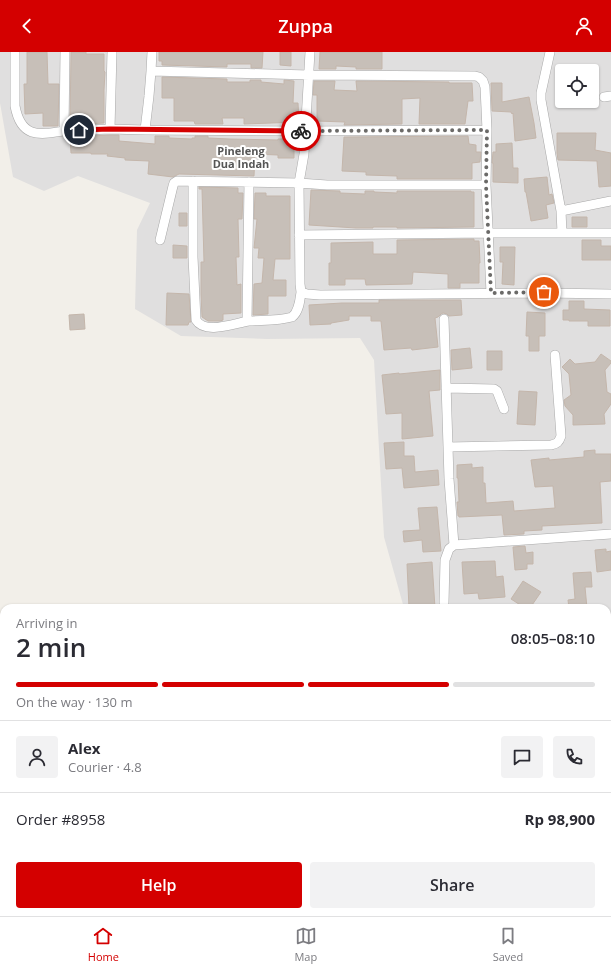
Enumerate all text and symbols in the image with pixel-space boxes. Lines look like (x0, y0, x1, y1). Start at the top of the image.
text: Zuppa (278, 14, 333, 38)
icon: back (16, 15, 38, 37)
icon: person (573, 15, 595, 37)
map controls (555, 64, 599, 108)
button: locate (555, 64, 599, 108)
courier (281, 111, 321, 151)
pin (62, 113, 96, 147)
icon: home (68, 119, 90, 141)
icon: bike (290, 120, 312, 142)
district label: Pineleng Dua Indah (213, 143, 269, 171)
pin (527, 275, 561, 309)
icon: bag (533, 281, 555, 303)
text: Arriving in (16, 614, 78, 632)
text: 08:05–08:10 (511, 628, 595, 648)
text: 2 min (16, 629, 86, 665)
text: On the way · 130 m (16, 693, 132, 711)
button: person (16, 736, 58, 778)
button: chat (501, 736, 543, 778)
button: phone (553, 736, 595, 778)
text: Alex (68, 738, 100, 758)
text: Courier · 4.8 (68, 758, 142, 776)
text: Order #8958 (16, 809, 105, 829)
text: Rp 98,900 (525, 809, 595, 829)
button: Help (16, 862, 302, 908)
button: Share (310, 862, 595, 908)
tab: Home (88, 925, 119, 964)
tab: Map (294, 925, 317, 964)
tab: Saved (493, 925, 523, 964)

